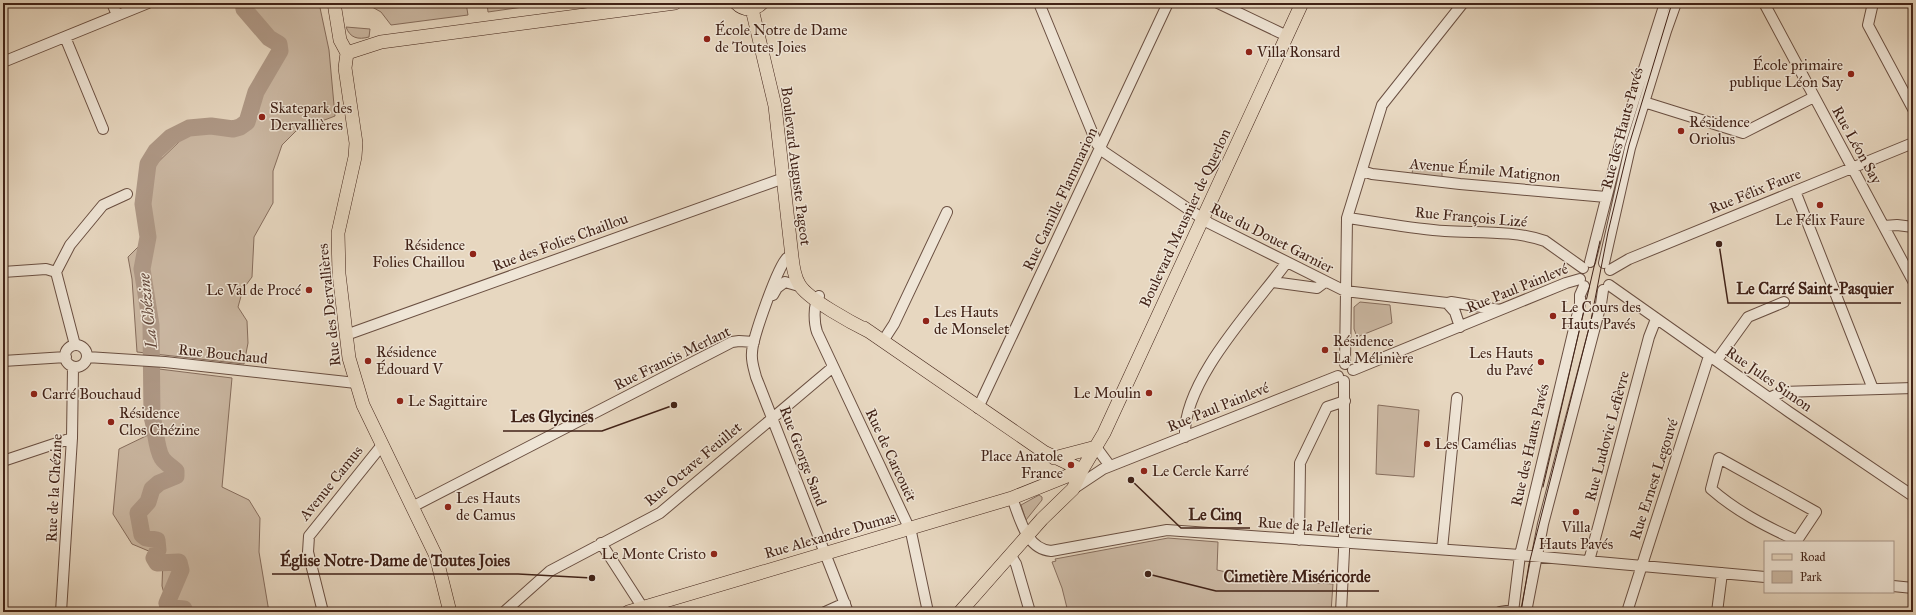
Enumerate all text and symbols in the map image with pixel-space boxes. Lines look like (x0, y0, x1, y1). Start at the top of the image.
place label: École Notre de Dame de Toutes Joies (715, 20, 848, 57)
marker: École Notre de Dame de Toutes Joies (702, 34, 712, 44)
place label: Villa Ronsard (1256, 43, 1341, 61)
marker: Villa Ronsard (1244, 47, 1254, 57)
place label: École primaire publique Léon Say (1728, 55, 1844, 92)
street label: Rue des Hauts Pavés (1597, 65, 1647, 191)
marker: École primaire publique Léon Say (1846, 69, 1856, 79)
street label: Boulevard Auguste Pageot (777, 86, 815, 247)
place label: Skatepark des Dervallières (270, 99, 352, 134)
street label: Rue Léon Say (1828, 103, 1886, 188)
marker: Skatepark des Dervallières (257, 112, 267, 122)
place label: Résidence Oriolus (1689, 113, 1750, 148)
street label: Rue Camille Flammarion (1019, 125, 1101, 273)
street label: Boulevard Meusnier de Querlon (1136, 126, 1234, 310)
marker: Résidence Oriolus (1676, 126, 1686, 136)
street label: Avenue Émile Matignon (1408, 153, 1561, 186)
street label: Rue Félix Faure (1707, 164, 1803, 218)
street label: Rue du Douet Garnier (1207, 199, 1337, 277)
marker: Le Félix Faure (1815, 200, 1825, 210)
street label: Rue François Lizé (1414, 203, 1529, 231)
street label: Rue des Folies Chaillou (490, 209, 630, 275)
place label: Le Félix Faure (1775, 211, 1865, 229)
place label: Résidence Folies Chaillou (372, 236, 465, 271)
street label: Rue des Dervallières (314, 243, 344, 367)
marker: Résidence Folies Chaillou (468, 249, 478, 259)
street label: Rue Paul Painlevé (1463, 259, 1571, 317)
water label: La Chézine (134, 271, 161, 350)
callout: Le Carré Saint-Pasquier (1728, 275, 1901, 303)
text: Le Carré Saint-Pasquier (1736, 279, 1895, 299)
place label: Le Val de Procé (206, 281, 302, 299)
marker: Le Val de Procé (304, 285, 314, 295)
place label: Le Cours des Hauts Pavés (1561, 298, 1641, 333)
place label: Les Hauts de Monselet (934, 303, 1010, 338)
marker: Le Cours des Hauts Pavés (1548, 311, 1558, 321)
marker: Les Hauts de Monselet (921, 316, 931, 326)
street label: Rue Francis Merlant (611, 322, 734, 394)
place label: Résidence La Mélinière (1333, 332, 1414, 367)
street label: Rue Bouchaud (177, 340, 269, 368)
street label: Rue Jules Simon (1722, 342, 1816, 416)
place label: Résidence Édouard V (376, 343, 444, 378)
place label: Les Hauts du Pavé (1469, 344, 1534, 379)
marker: Résidence La Mélinière (1320, 345, 1330, 355)
marker: Résidence Édouard V (363, 356, 373, 366)
marker: Les Hauts du Pavé (1536, 357, 1546, 367)
street label: Rue Ludovic Lefièvre (1581, 369, 1633, 503)
street label: Rue Paul Painlevé (1164, 378, 1272, 436)
street label: Rue des Hauts Pavés (1507, 382, 1553, 508)
place label: Le Moulin (1073, 384, 1141, 402)
place label: Carré Bouchaud (42, 385, 142, 403)
marker: Le Moulin (1144, 388, 1154, 398)
marker: Carré Bouchaud (29, 389, 39, 399)
place label: Le Sagittaire (408, 392, 487, 410)
marker: Le Sagittaire (395, 396, 405, 406)
callout: Les Glycines (503, 403, 602, 431)
place label: Résidence Clos Chézine (119, 404, 200, 439)
street label: Rue George Sand (776, 404, 830, 509)
street label: Rue de Carcouët (862, 406, 921, 505)
text: Les Glycines (510, 407, 594, 427)
street label: Rue Ernest Legouvé (1626, 416, 1682, 542)
marker: Résidence Clos Chézine (106, 417, 116, 427)
street label: Rue Octave Feuillet (641, 418, 746, 510)
street label: Rue de la Chézine (42, 433, 66, 543)
place label: Les Camélias (1435, 435, 1516, 453)
marker: Les Camélias (1422, 439, 1432, 449)
street label: Avenue Camus (295, 442, 367, 525)
place label: Place Anatole France (980, 447, 1063, 482)
marker: Place Anatole France (1066, 460, 1076, 470)
place label: Le Cercle Karré (1152, 462, 1250, 480)
marker: Le Cercle Karré (1139, 466, 1149, 476)
place label: Les Hauts de Camus (456, 489, 520, 524)
callout: Le Cinq (1181, 500, 1250, 528)
marker: Les Hauts de Camus (443, 502, 453, 512)
text: Le Cinq (1188, 505, 1243, 525)
marker: Villa Hauts Pavés (1571, 507, 1581, 517)
street label: Rue Alexandre Dumas (762, 508, 898, 562)
street label: Rue de la Pelleterie (1257, 513, 1373, 539)
place label: Villa Hauts Pavés (1539, 518, 1613, 553)
legend (1764, 541, 1894, 593)
place label: Le Monte Cristo (601, 545, 706, 563)
callout: Église Notre-Dame de Toutes Joies (272, 546, 518, 574)
text: Église Notre-Dame de Toutes Joies (280, 549, 510, 571)
marker: Le Monte Cristo (709, 549, 719, 559)
text: Road (1800, 550, 1826, 564)
callout: Cimetière Miséricorde (1216, 563, 1379, 591)
text: Cimetière Miséricorde (1223, 567, 1371, 586)
text: Park (1800, 570, 1822, 584)

